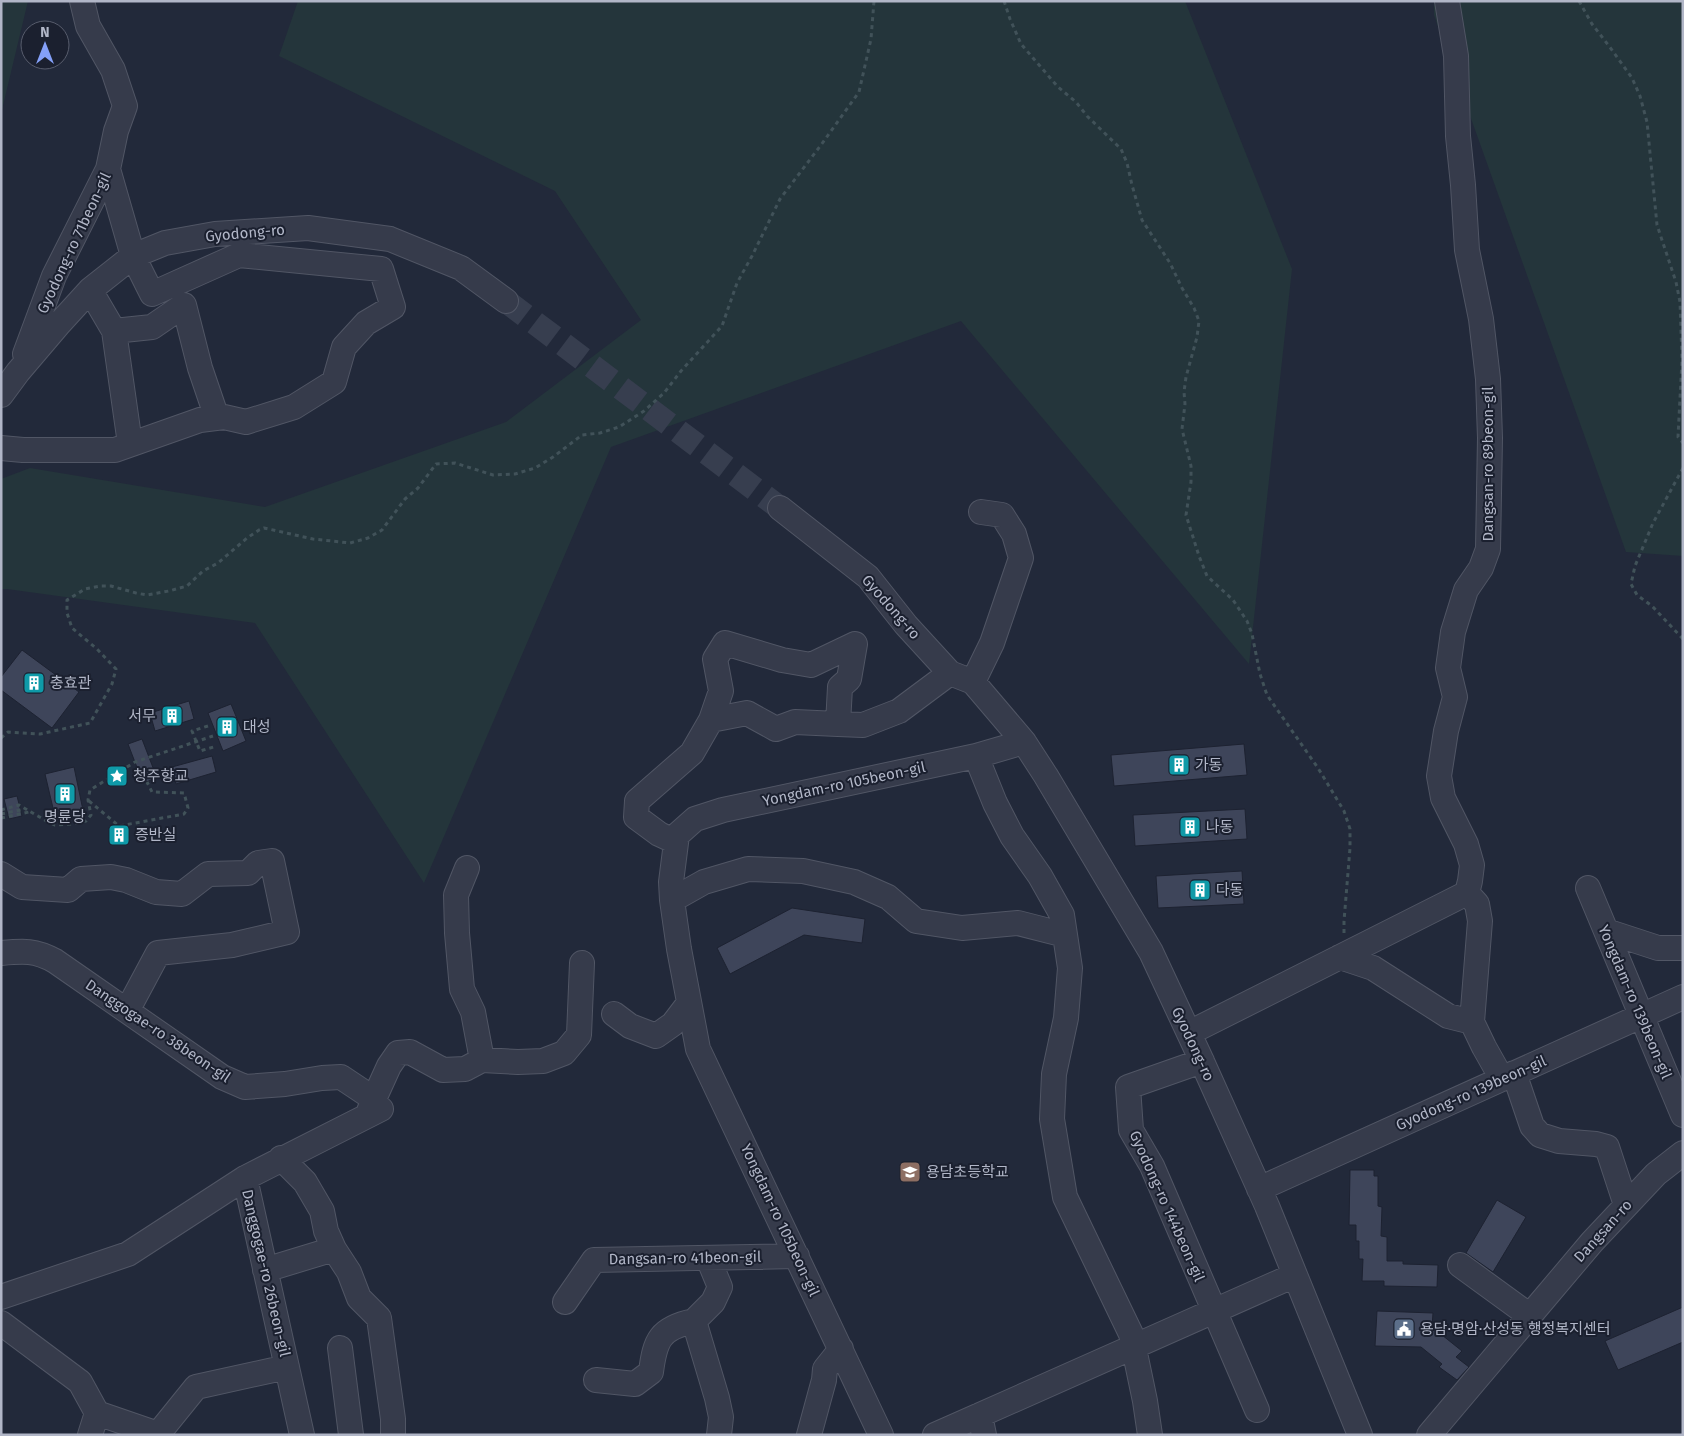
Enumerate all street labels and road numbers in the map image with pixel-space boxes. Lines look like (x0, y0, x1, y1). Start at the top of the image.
street label: Gyodong-ro 71beon-gil (33, 169, 115, 317)
street label: Gyodong-ro (204, 221, 286, 245)
street label: Dangsan-ro 89beon-gil (1479, 386, 1497, 542)
street label: Gyodong-ro (858, 571, 924, 643)
street label: Yongdam-ro 105beon-gil (761, 758, 928, 810)
street label: Yongdam-ro 139beon-gil (1594, 922, 1676, 1082)
street label: Danggogae-ro 38beon-gil (82, 976, 235, 1087)
street label: Gyodong-ro (1168, 1004, 1218, 1084)
street label: Gyodong-ro 139beon-gil (1393, 1051, 1549, 1134)
street label: Gyodong-ro 144beon-gil (1126, 1128, 1209, 1285)
street label: Yongdam-ro 105beon-gil (737, 1141, 824, 1300)
street label: Danggogae-ro 26beon-gil (238, 1188, 294, 1359)
street label: Dangsan-ro (1570, 1196, 1636, 1266)
street label: Dangsan-ro 41beon-gil (608, 1248, 762, 1268)

